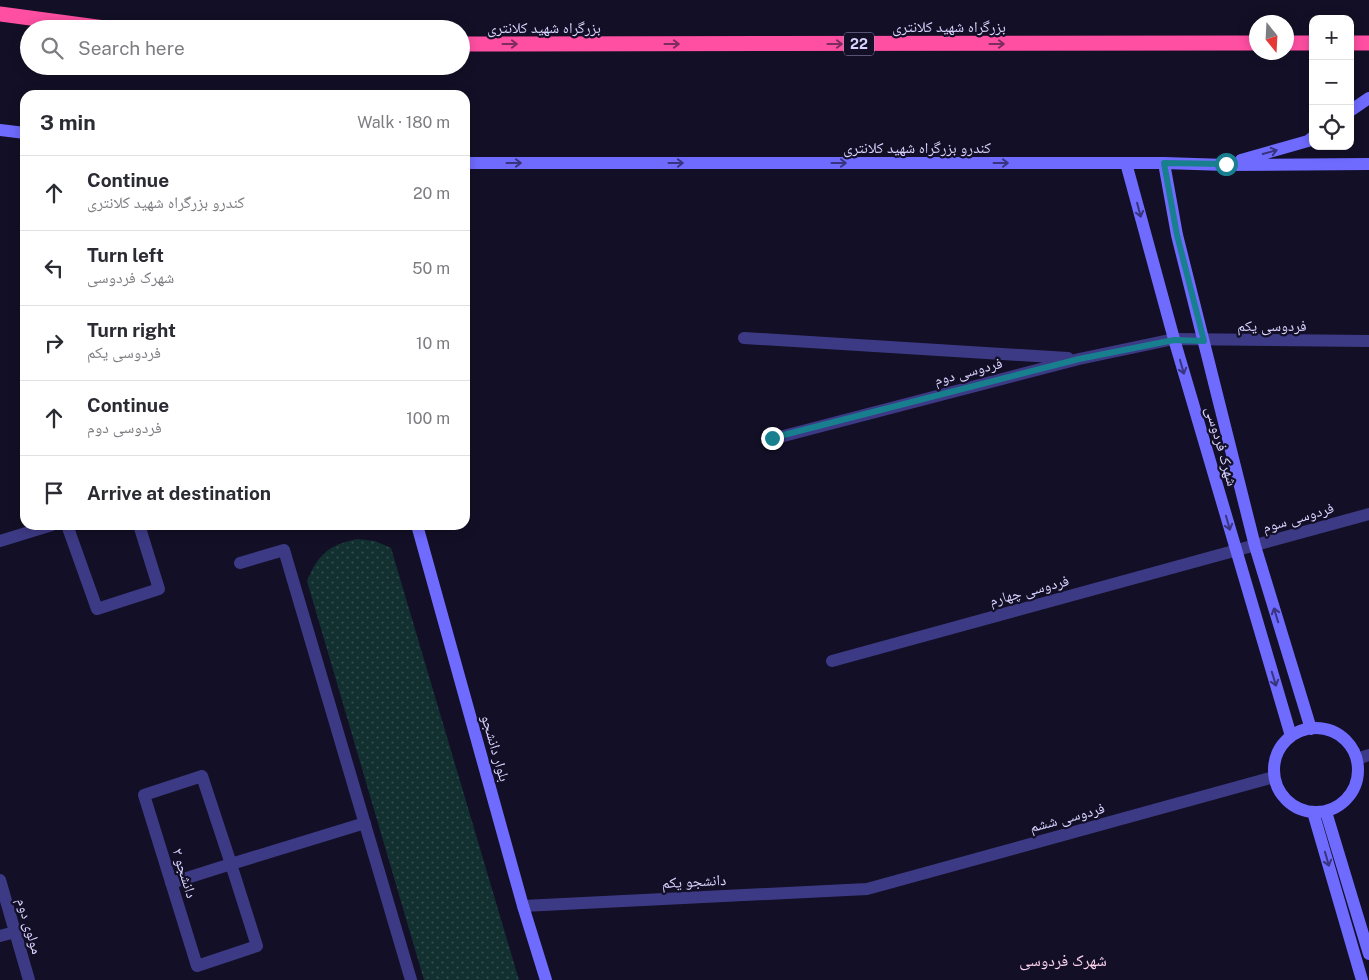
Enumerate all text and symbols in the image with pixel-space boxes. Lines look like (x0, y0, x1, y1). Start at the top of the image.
north arrow (1249, 15, 1294, 60)
map controls (1309, 15, 1354, 150)
button: + (1309, 15, 1354, 60)
street label: بزرگراه شهید کلانتری (892, 18, 1006, 37)
street label: بزرگراه شهید کلانتری (487, 19, 601, 38)
search box (20, 20, 470, 75)
road number: 22 (844, 33, 874, 56)
icon: search (38, 34, 66, 62)
text: Search here (78, 37, 185, 59)
one-way arrow (502, 39, 518, 49)
one-way arrow (664, 39, 680, 49)
one-way arrow (826, 39, 843, 49)
one-way arrow (989, 39, 1005, 49)
button: − (1309, 60, 1354, 105)
button: locate (1309, 105, 1354, 150)
text: 3 min (40, 110, 96, 135)
text: Walk · 180 m (357, 113, 450, 132)
street label: کندرو بزرگراه شهید کلانتری (843, 139, 991, 158)
one-way arrow (1261, 146, 1277, 156)
route start (1215, 153, 1238, 176)
one-way arrow (505, 158, 521, 168)
one-way arrow (668, 158, 684, 168)
one-way arrow (830, 158, 846, 168)
one-way arrow (992, 158, 1009, 168)
text: Continue (87, 169, 169, 191)
icon: ahead (40, 179, 68, 207)
text: 20 m (413, 184, 450, 203)
text: کندرو بزرگراه شهید کلانتری (87, 193, 245, 212)
one-way arrow (1135, 202, 1145, 218)
text: Turn left (87, 244, 164, 266)
icon: left (40, 254, 68, 282)
text: 50 m (412, 259, 450, 278)
text: شهرک فردوسی (87, 268, 174, 287)
street label: فردوسی یکم (1237, 317, 1307, 336)
text: Turn right (87, 319, 176, 341)
icon: right (40, 329, 68, 357)
text: 10 m (416, 334, 450, 353)
text: فردوسی یکم (87, 343, 161, 362)
street label: فردوسی دوم (932, 354, 1005, 390)
one-way arrow (1178, 359, 1188, 375)
text: Continue (87, 394, 169, 416)
icon: ahead (40, 404, 68, 432)
street label: شهرک فردوسی (1201, 404, 1241, 488)
text: 100 m (406, 409, 450, 428)
text: فردوسی دوم (87, 418, 162, 437)
route end (761, 427, 784, 450)
icon: arrive (40, 479, 68, 507)
text: Arrive at destination (87, 482, 271, 504)
street label: فردوسی سوم (1260, 499, 1336, 537)
one-way arrow (1223, 515, 1233, 531)
street label: فردوسی چهارم (987, 571, 1071, 611)
one-way arrow (1271, 608, 1280, 624)
one-way arrow (1269, 670, 1279, 686)
street label: بلوار دانشجو (477, 713, 514, 784)
street label: فردوسی ششم (1028, 799, 1107, 837)
street label: ۲ دانشجو (168, 846, 201, 900)
one-way arrow (1322, 851, 1332, 867)
street label: دانشجو یکم (661, 871, 727, 893)
street label: مولوی دوم (12, 896, 46, 957)
district label: شهرک فردوسی (1019, 951, 1107, 971)

